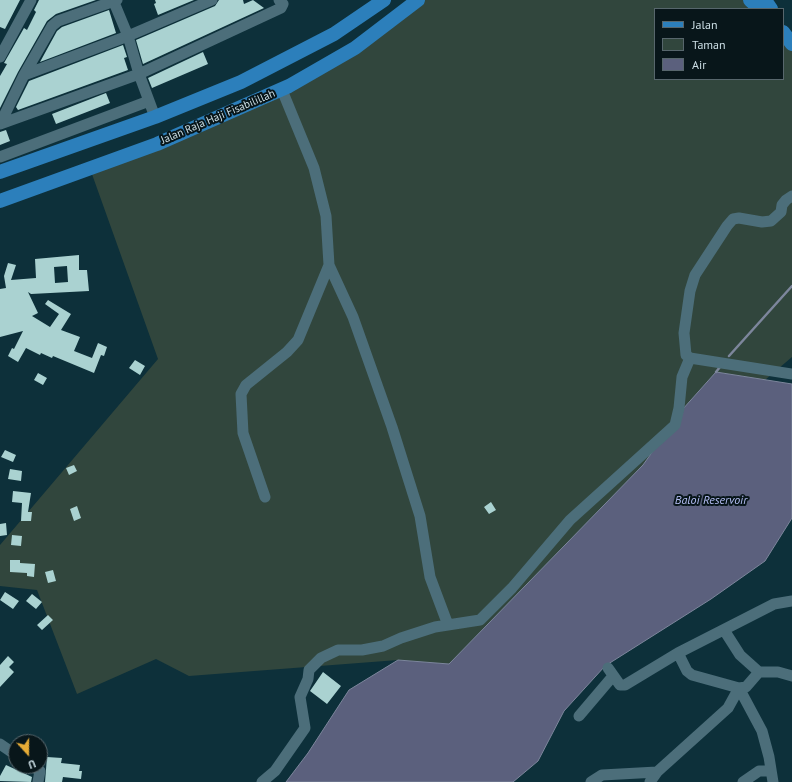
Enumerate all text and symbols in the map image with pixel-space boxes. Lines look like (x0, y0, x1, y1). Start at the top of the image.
legend (654, 8, 784, 80)
text: Jalan (692, 17, 717, 32)
text: Taman (692, 37, 726, 52)
text: Air (692, 57, 706, 72)
street label: Jalan Raja Haji Fisabilillah (159, 87, 277, 147)
water label: Baloi Reservoir (675, 494, 747, 508)
north arrow (8, 734, 48, 774)
text: U (26, 756, 38, 772)

